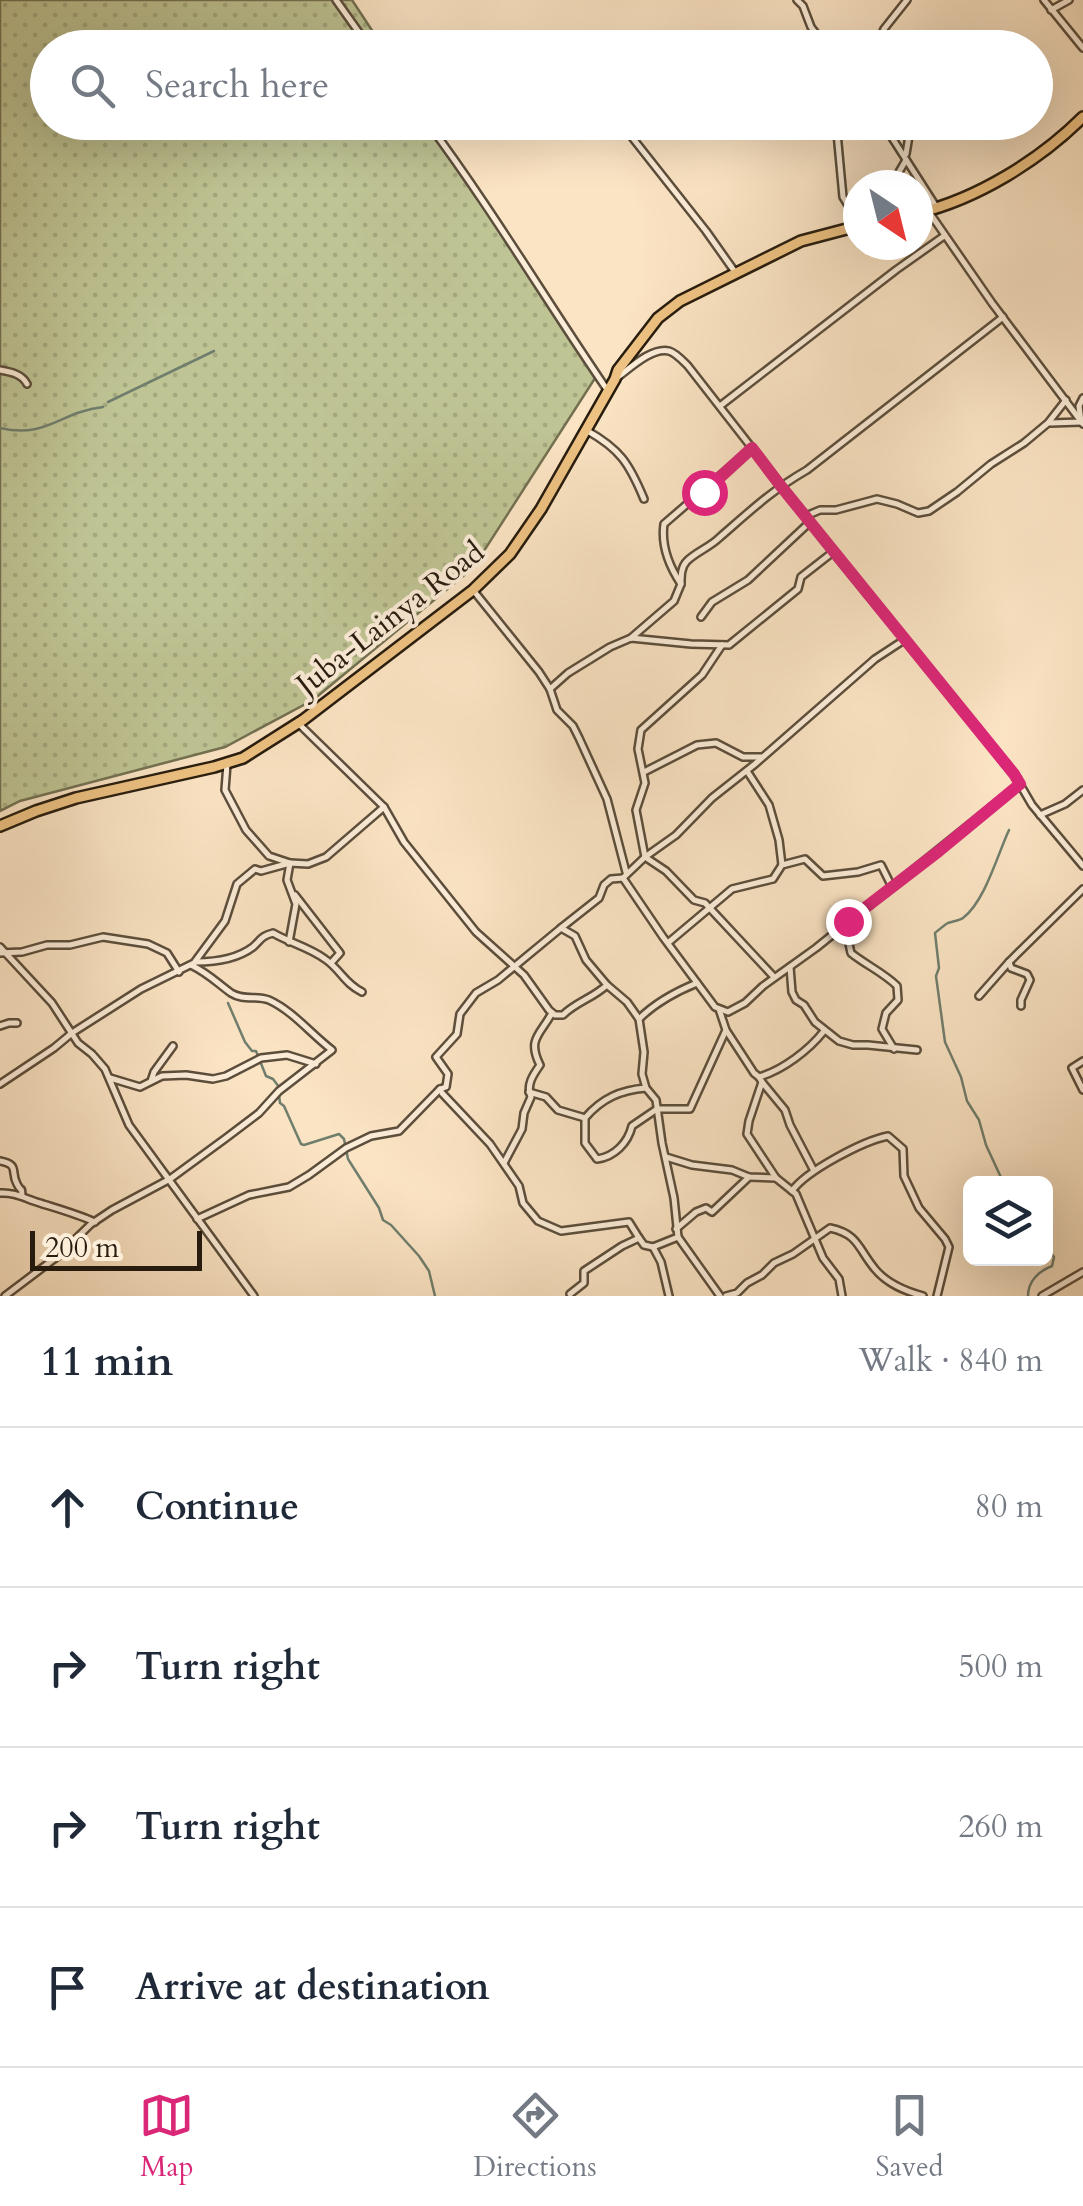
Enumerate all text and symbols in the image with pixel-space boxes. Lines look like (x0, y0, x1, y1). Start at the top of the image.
search box (30, 30, 1053, 140)
icon: search (65, 58, 120, 113)
text: Search here (145, 59, 329, 111)
north arrow (843, 170, 933, 260)
route start (682, 470, 728, 516)
street label: Juba-Lainya Road (285, 532, 493, 707)
route end (826, 899, 872, 945)
map controls (963, 1176, 1053, 1266)
button: layers (963, 1176, 1053, 1266)
scale bar (30, 1226, 202, 1270)
text: 200 m (45, 1229, 119, 1267)
text: 11 min (40, 1333, 173, 1390)
text: Walk · 840 m (858, 1339, 1043, 1383)
icon: ahead (40, 1480, 95, 1535)
text: Continue (135, 1481, 299, 1533)
text: 80 m (975, 1485, 1043, 1529)
icon: right (40, 1640, 95, 1695)
text: Turn right (135, 1641, 320, 1693)
text: 500 m (958, 1645, 1043, 1689)
icon: right (40, 1800, 95, 1855)
text: Turn right (135, 1801, 320, 1853)
text: 260 m (958, 1805, 1043, 1849)
icon: arrive (40, 1960, 95, 2015)
text: Arrive at destination (135, 1961, 490, 2013)
tab: Map (139, 2088, 194, 2186)
tab: Directions (473, 2088, 597, 2186)
tab: Saved (876, 2088, 944, 2186)

